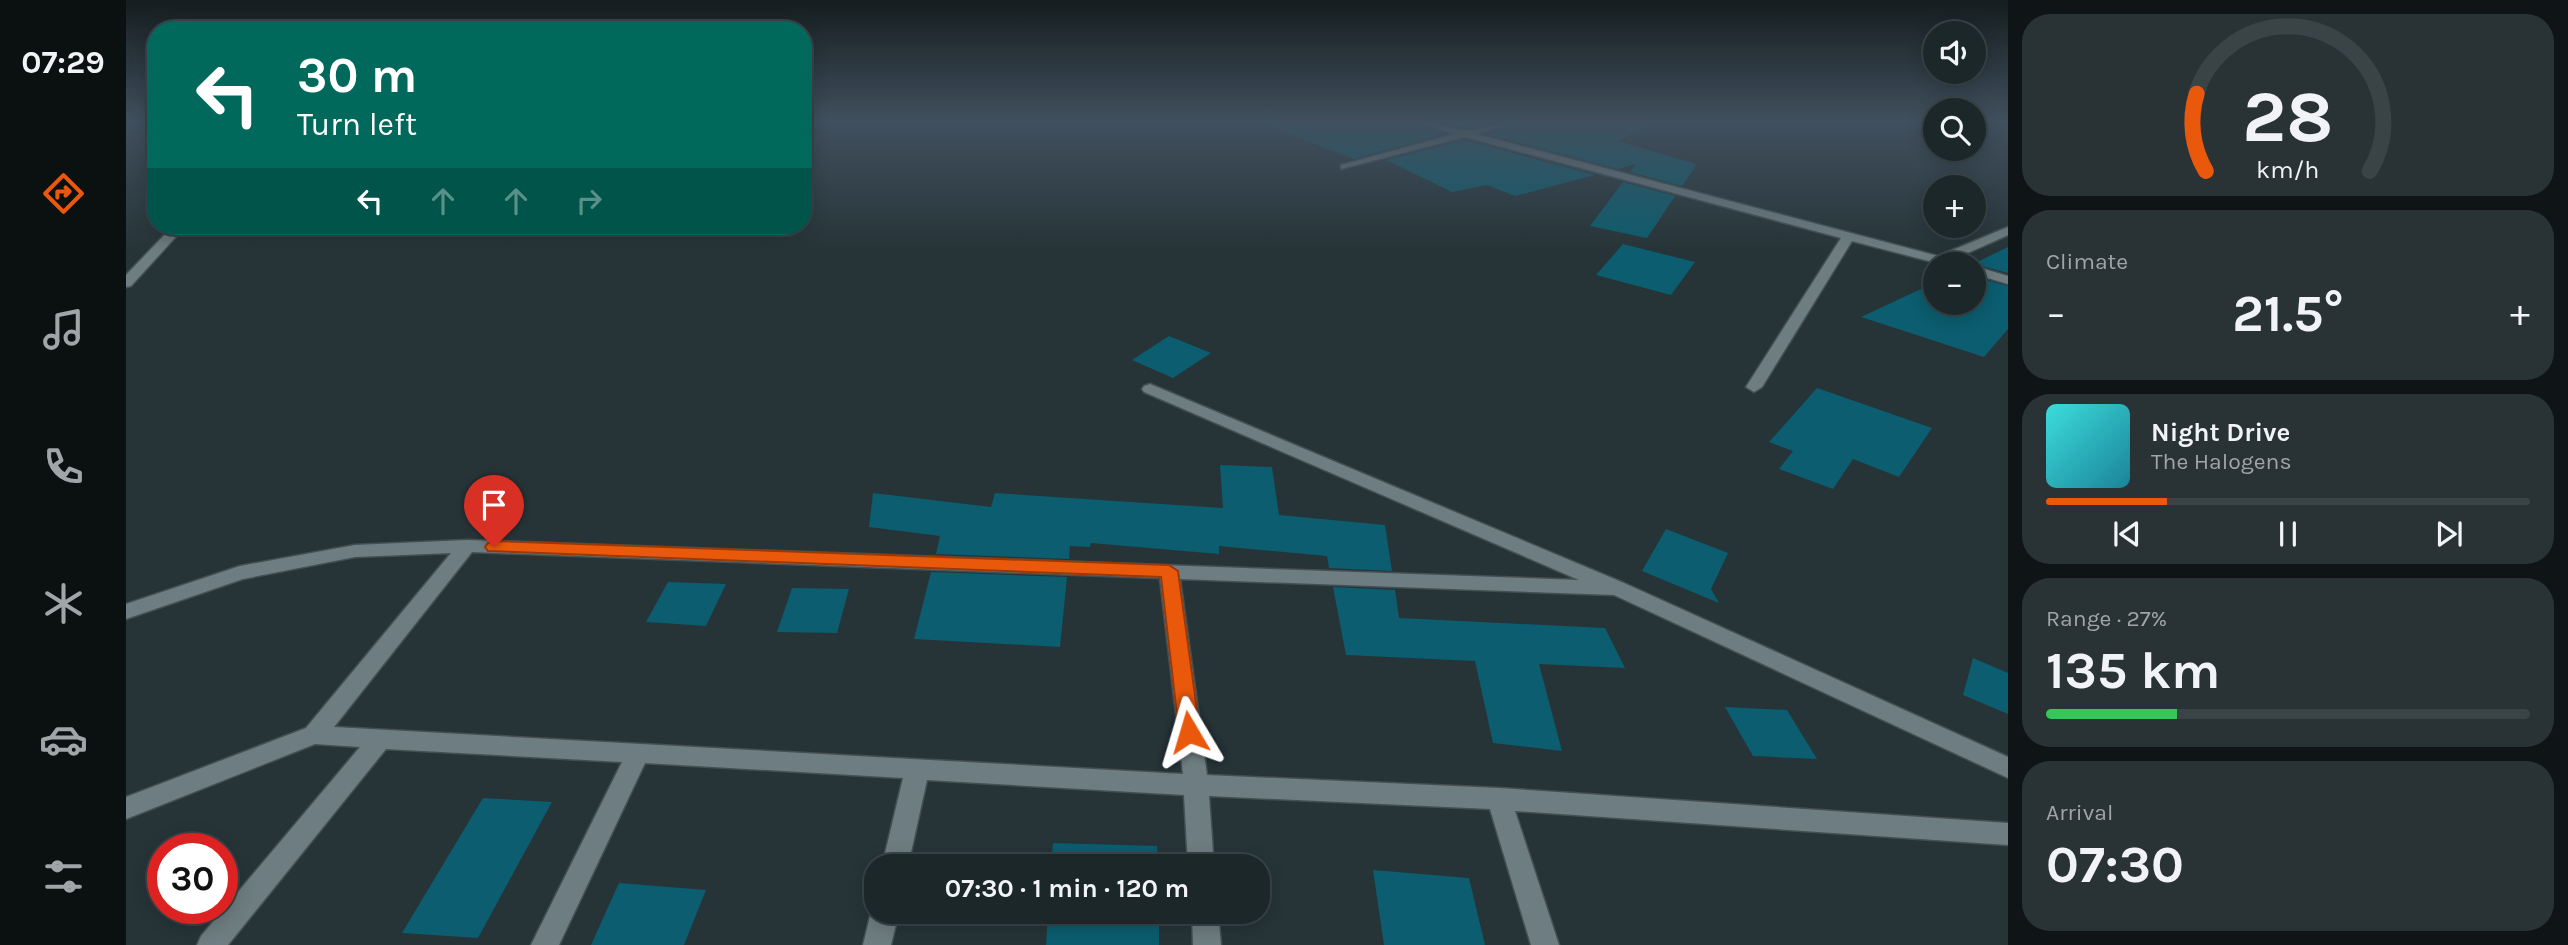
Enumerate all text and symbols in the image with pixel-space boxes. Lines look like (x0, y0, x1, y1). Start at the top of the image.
map controls (1923, 21, 1986, 315)
button: sound (1923, 21, 1986, 84)
text: 07:29 (21, 44, 105, 81)
text: 30 m (297, 47, 417, 104)
icon: left (182, 49, 273, 140)
text: 28 (2242, 74, 2334, 159)
button: search (1923, 98, 1986, 161)
text: Turn left (297, 106, 417, 143)
text: km/h (2256, 155, 2320, 184)
icon: directions (39, 169, 88, 218)
button: + (1923, 175, 1986, 238)
icon: left (351, 182, 389, 220)
icon: ahead (424, 182, 462, 220)
icon: ahead (497, 182, 535, 220)
icon: right (570, 182, 608, 220)
text: Climate (2046, 248, 2128, 275)
button: − (1923, 252, 1986, 315)
text: 21.5° (2232, 283, 2344, 344)
text: − (2046, 291, 2066, 336)
text: + (2510, 291, 2530, 336)
icon: music (39, 305, 88, 354)
text: Night Drive (2151, 417, 2290, 448)
icon: phone (39, 442, 88, 491)
text: The Halogens (2151, 448, 2291, 475)
pin (464, 475, 524, 547)
icon: arrive (475, 486, 513, 524)
icon: previous (2108, 515, 2146, 553)
icon: pause (2269, 515, 2307, 553)
icon: next (2430, 515, 2468, 553)
icon: climate (39, 579, 88, 628)
text: Range · 27% (2046, 605, 2167, 632)
text: 135 km (2046, 640, 2220, 701)
position arrow (1152, 695, 1226, 769)
icon: car (39, 715, 88, 764)
text: Arrival (2046, 799, 2113, 826)
speed limit sign: 30 (147, 833, 238, 924)
text: 07:30 (2046, 834, 2184, 895)
icon: filters (39, 852, 88, 901)
text: 07:30 · 1 min · 120 m (945, 873, 1189, 904)

